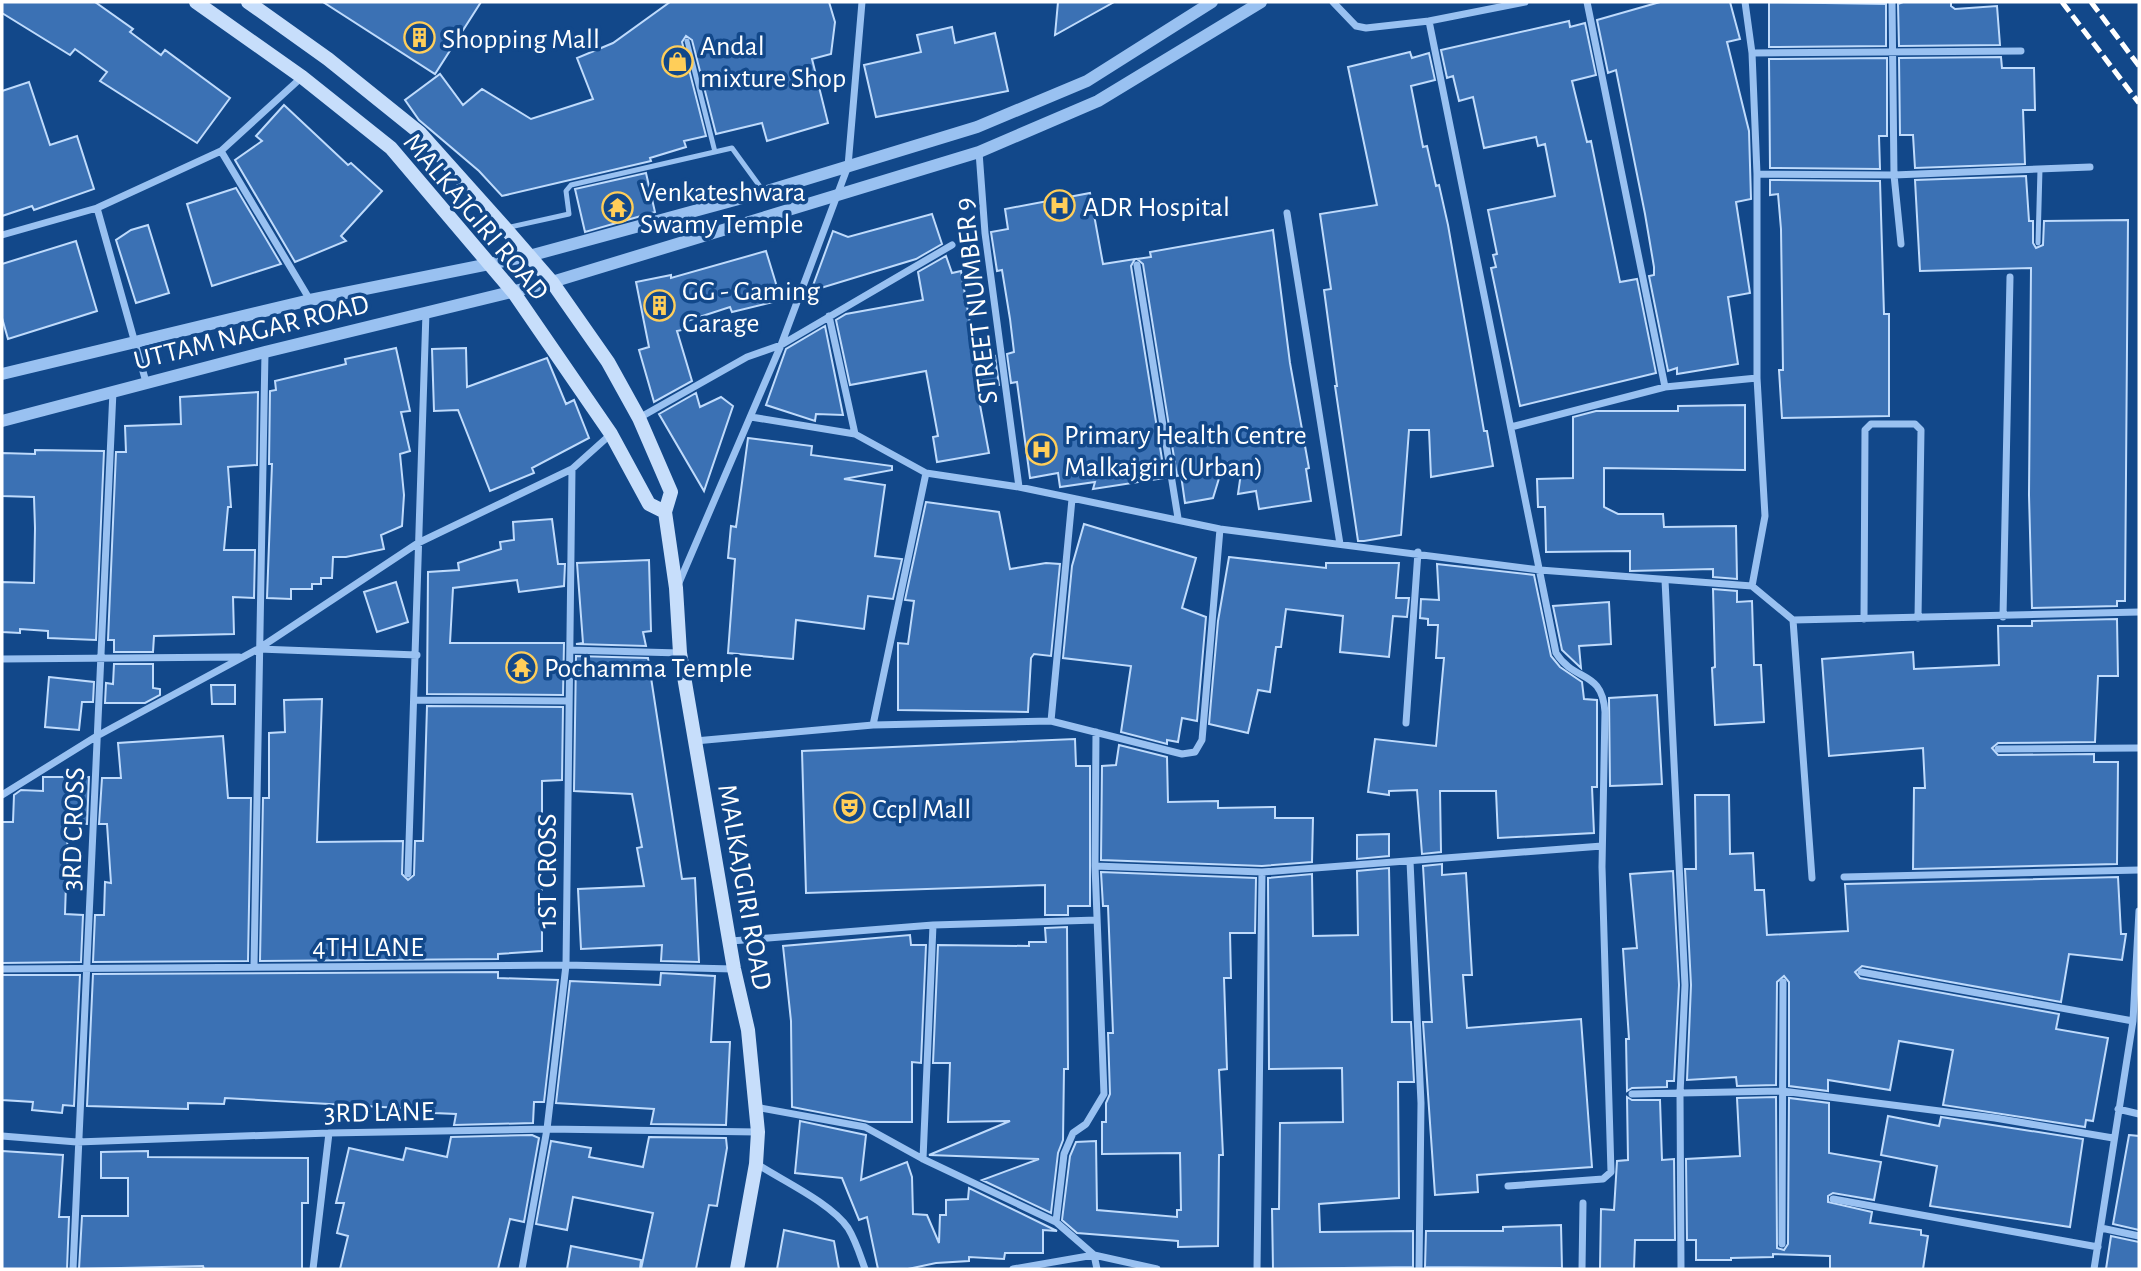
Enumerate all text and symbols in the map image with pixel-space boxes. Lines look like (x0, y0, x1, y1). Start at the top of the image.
building icon: Shopping Mall (402, 21, 436, 55)
place label: Shopping Mall (442, 26, 600, 54)
place label: Andal mixture Shop (700, 33, 846, 93)
shop icon: Andal mixture Shop (660, 44, 694, 78)
street label: MALKAJGIRI ROAD (398, 128, 553, 306)
place label: Venkateshwara Swamy Temple (640, 179, 806, 239)
hospital icon: ADR Hospital (1043, 189, 1077, 223)
temple icon: Venkateshwara Swamy Temple (600, 190, 634, 224)
place label: ADR Hospital (1083, 194, 1230, 222)
street label: STREET NUMBER 9 (950, 196, 1004, 406)
place label: GG - Gaming Garage (682, 278, 820, 338)
building icon: GG - Gaming Garage (642, 289, 676, 323)
street label: UTTAM NAGAR ROAD (131, 290, 372, 376)
place label: Primary Health Centre Malkajgiri (Urban) (1064, 422, 1307, 482)
hospital icon: Primary Health Centre Malkajgiri (Urban) (1024, 433, 1058, 467)
temple icon: Pochamma Temple (504, 650, 538, 684)
place label: Pochamma Temple (544, 655, 752, 683)
street label: 3RD CROSS (58, 767, 90, 891)
street label: MALKAJGIRI ROAD (712, 782, 776, 992)
theatre icon: Ccpl Mall (832, 791, 866, 825)
place label: Ccpl Mall (872, 796, 971, 824)
street label: 1ST CROSS (534, 814, 562, 928)
street label: 4TH LANE (312, 934, 424, 962)
street label: 3RD LANE (324, 1098, 434, 1128)

